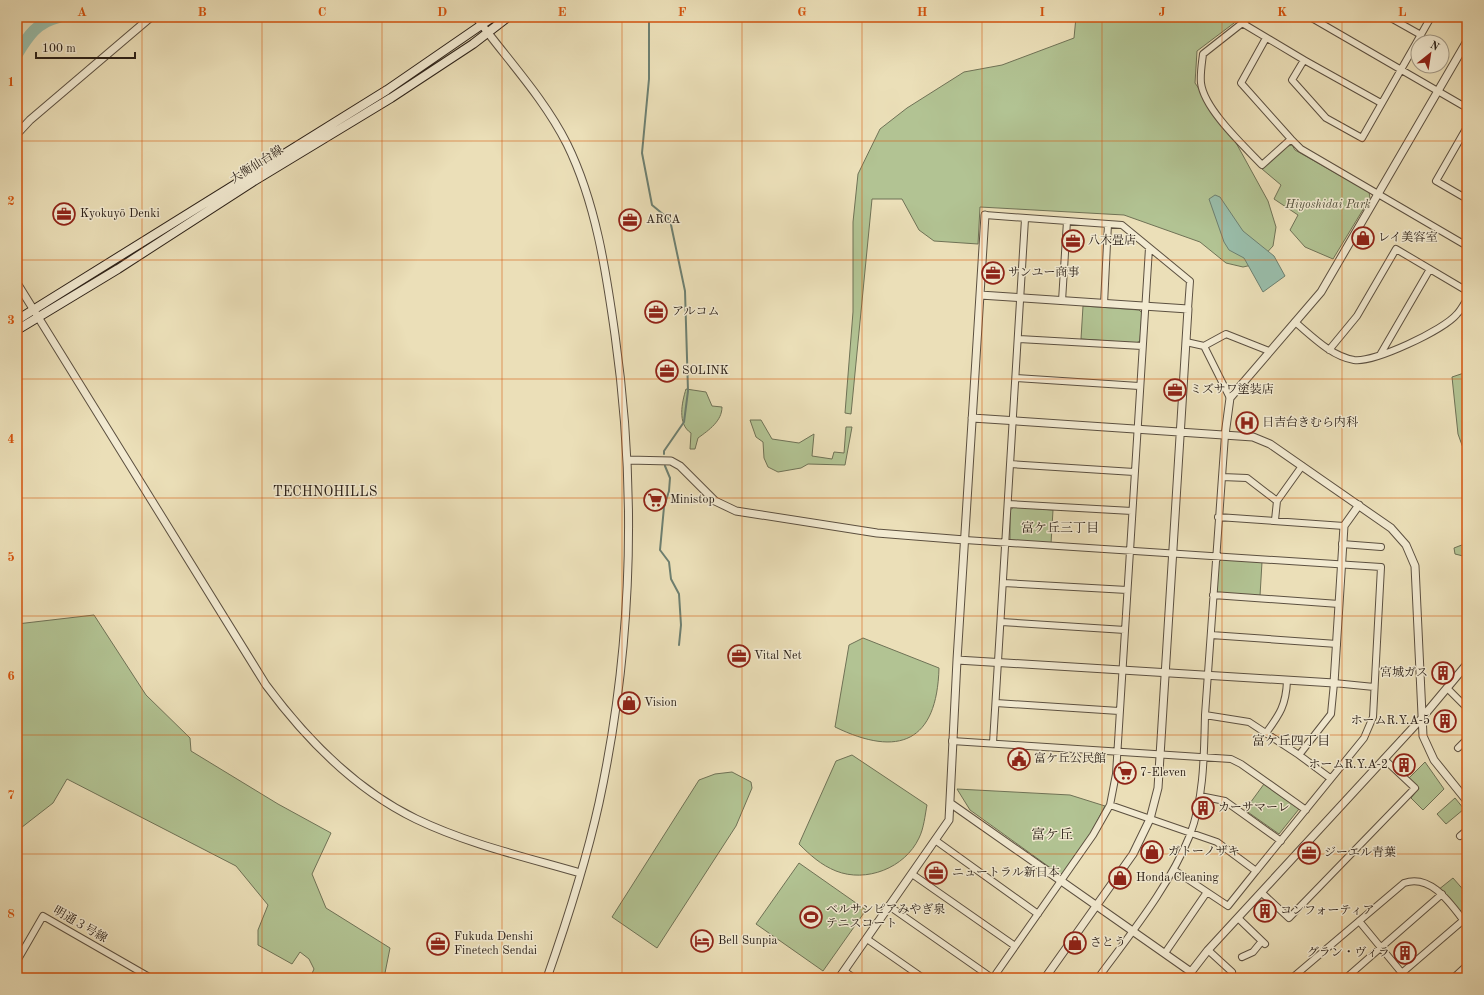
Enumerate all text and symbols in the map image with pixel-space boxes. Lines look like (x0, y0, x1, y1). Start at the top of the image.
text: A (77, 6, 87, 19)
text: B (197, 6, 207, 19)
text: C (318, 6, 326, 19)
text: D (437, 6, 447, 19)
text: E (558, 6, 567, 19)
text: F (678, 6, 687, 19)
text: G (797, 6, 807, 19)
text: H (917, 6, 928, 19)
text: I (1039, 6, 1045, 19)
text: J (1158, 6, 1166, 19)
text: K (1277, 6, 1287, 19)
text: L (1398, 6, 1407, 19)
scale bar (36, 34, 135, 60)
north arrow (1410, 34, 1450, 74)
text: N (1428, 40, 1441, 54)
text: 100 m (42, 43, 76, 55)
text: 1 (7, 76, 15, 89)
street label: 大衡仙台線 (227, 142, 286, 186)
text: 2 (7, 195, 15, 208)
park label: Hiyoshidai Park (1284, 199, 1371, 211)
office icon: Kyokuyō Denki (51, 201, 77, 227)
office icon: ARCA (617, 207, 643, 233)
place label: Kyokuyō Denki (80, 208, 160, 220)
place label: ARCA (646, 214, 680, 226)
shop icon: レイ美容室 (1350, 225, 1376, 251)
office icon: 八木畳店 (1060, 228, 1086, 254)
place label: レイ美容室 (1378, 230, 1437, 244)
place label: 八木畳店 (1088, 233, 1136, 247)
office icon: サンユー商事 (980, 260, 1006, 286)
place label: サンユー商事 (1008, 265, 1079, 279)
office icon: アルコム (643, 299, 669, 325)
place label: アルコム (672, 306, 720, 318)
text: 3 (7, 314, 15, 327)
office icon: SOLINK (654, 358, 680, 384)
place label: SOLINK (682, 365, 729, 377)
office icon: ミズサワ塗装店 (1162, 377, 1188, 403)
place label: ミズサワ塗装店 (1190, 382, 1274, 396)
hospital icon: 日吉台きむら内科 (1234, 410, 1260, 436)
place label: 日吉台きむら内科 (1262, 415, 1358, 429)
text: 4 (7, 433, 15, 446)
district label: TECHNOHILLS (273, 485, 377, 499)
supermarket icon: Ministop (642, 487, 668, 513)
place label: Ministop (670, 494, 715, 506)
district label: 富ケ丘三丁目 (1021, 521, 1099, 535)
text: 5 (7, 551, 15, 564)
office icon: Vital Net (726, 643, 752, 669)
place label: Vital Net (754, 650, 802, 662)
building icon: 宮城ガス (1430, 660, 1456, 686)
place label: 宮城ガス (1380, 665, 1428, 679)
text: 6 (7, 670, 15, 683)
shop icon: Vision (616, 690, 642, 716)
place label: Vision (644, 697, 677, 709)
building icon: ホームR.Y.A-5 (1432, 708, 1458, 734)
place label: ホームR.Y.A-5 (1350, 714, 1430, 727)
district label: 富ケ丘四丁目 (1252, 734, 1330, 748)
public building icon: 富ケ丘公民館 (1006, 746, 1032, 772)
place label: 富ケ丘公民館 (1034, 751, 1106, 765)
building icon: ホームR.Y.A-2 (1391, 752, 1417, 778)
place label: ホームR.Y.A-2 (1308, 759, 1388, 771)
supermarket icon: 7-Eleven (1112, 760, 1138, 786)
place label: 7-Eleven (1140, 767, 1187, 779)
text: 7 (7, 789, 15, 802)
building icon: カーサマーレ (1190, 795, 1216, 821)
place label: カーサマーレ (1218, 801, 1290, 814)
district label: 富ケ丘 (1031, 827, 1073, 842)
shop icon: ガトーノザキ (1139, 839, 1165, 865)
office icon: ジーエル青葉 (1296, 840, 1322, 866)
place label: ガトーノザキ (1168, 844, 1240, 858)
place label: ジーエル青葉 (1324, 845, 1396, 859)
office icon: ニュートラル新日本 (923, 860, 949, 886)
place label: ニュートラル新日本 (952, 865, 1060, 879)
shop icon: Honda Cleaning (1107, 865, 1133, 891)
place label: Honda Cleaning (1136, 872, 1219, 884)
building icon: コンフォーティア (1252, 898, 1278, 924)
place label: ベルサンピアみやぎ泉 テニスコート (826, 902, 945, 930)
street label: 明通３号線 (51, 903, 110, 945)
sports icon: ベルサンピアみやぎ泉 テニスコート (798, 904, 824, 930)
place label: コンフォーティア (1280, 905, 1374, 917)
text: 8 (7, 908, 15, 921)
hotel icon: Bell Sunpia (689, 928, 715, 954)
shop icon: さとう (1062, 930, 1088, 956)
office icon: Fukuda Denshi Finetech Sendai (425, 931, 451, 957)
place label: Fukuda Denshi Finetech Sendai (454, 931, 537, 957)
place label: Bell Sunpia (718, 935, 777, 947)
place label: さとう (1090, 936, 1126, 949)
building icon: グラン・ヴィラ (1392, 940, 1418, 966)
place label: グラン・ヴィラ (1307, 946, 1390, 959)

